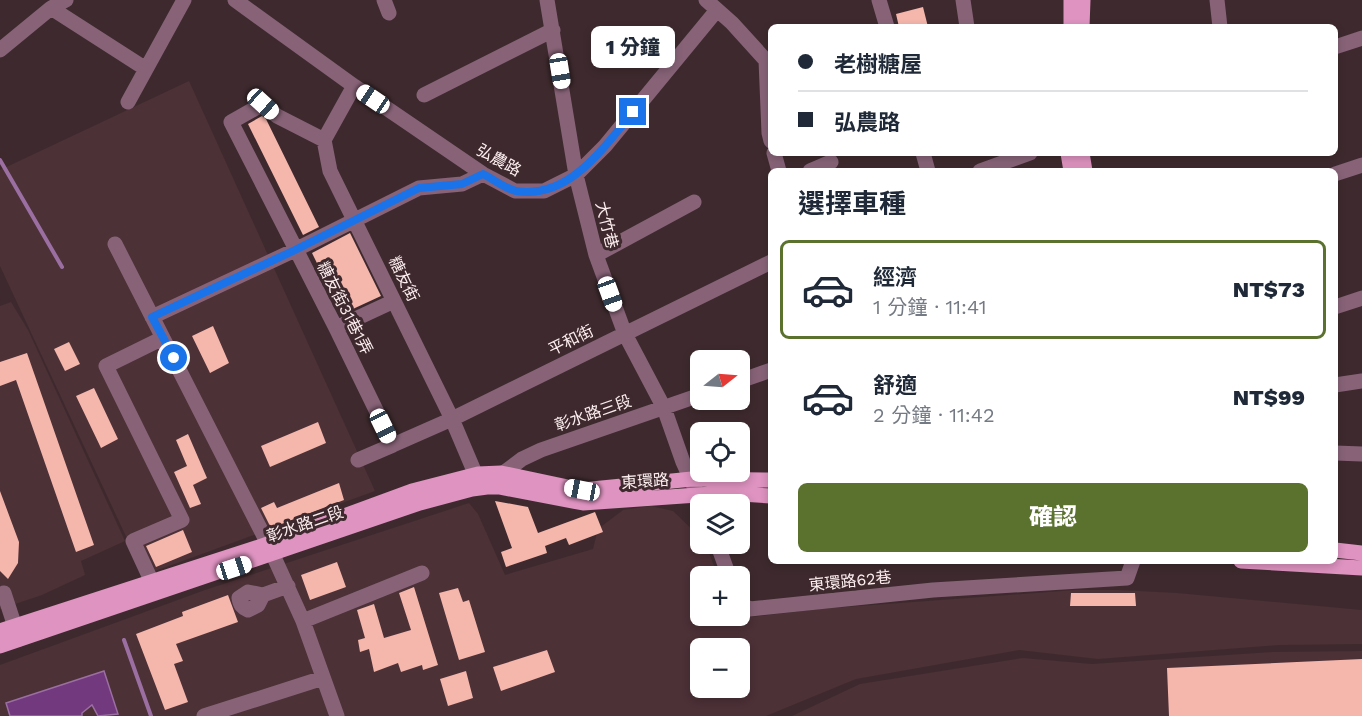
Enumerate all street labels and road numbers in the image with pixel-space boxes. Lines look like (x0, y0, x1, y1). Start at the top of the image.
street label: 弘農路 (473, 140, 525, 180)
street label: 大竹巷 (592, 199, 622, 251)
street label: 糖友街 (385, 253, 423, 305)
street label: 糖友街31巷1弄 (313, 258, 377, 358)
street label: 平和街 (545, 321, 597, 359)
street label: 彰水路三段 (552, 391, 634, 435)
street label: 東環路 (620, 470, 670, 492)
street label: 彰水路二段 (264, 502, 346, 546)
street label: 東環路62巷 (808, 567, 892, 595)

